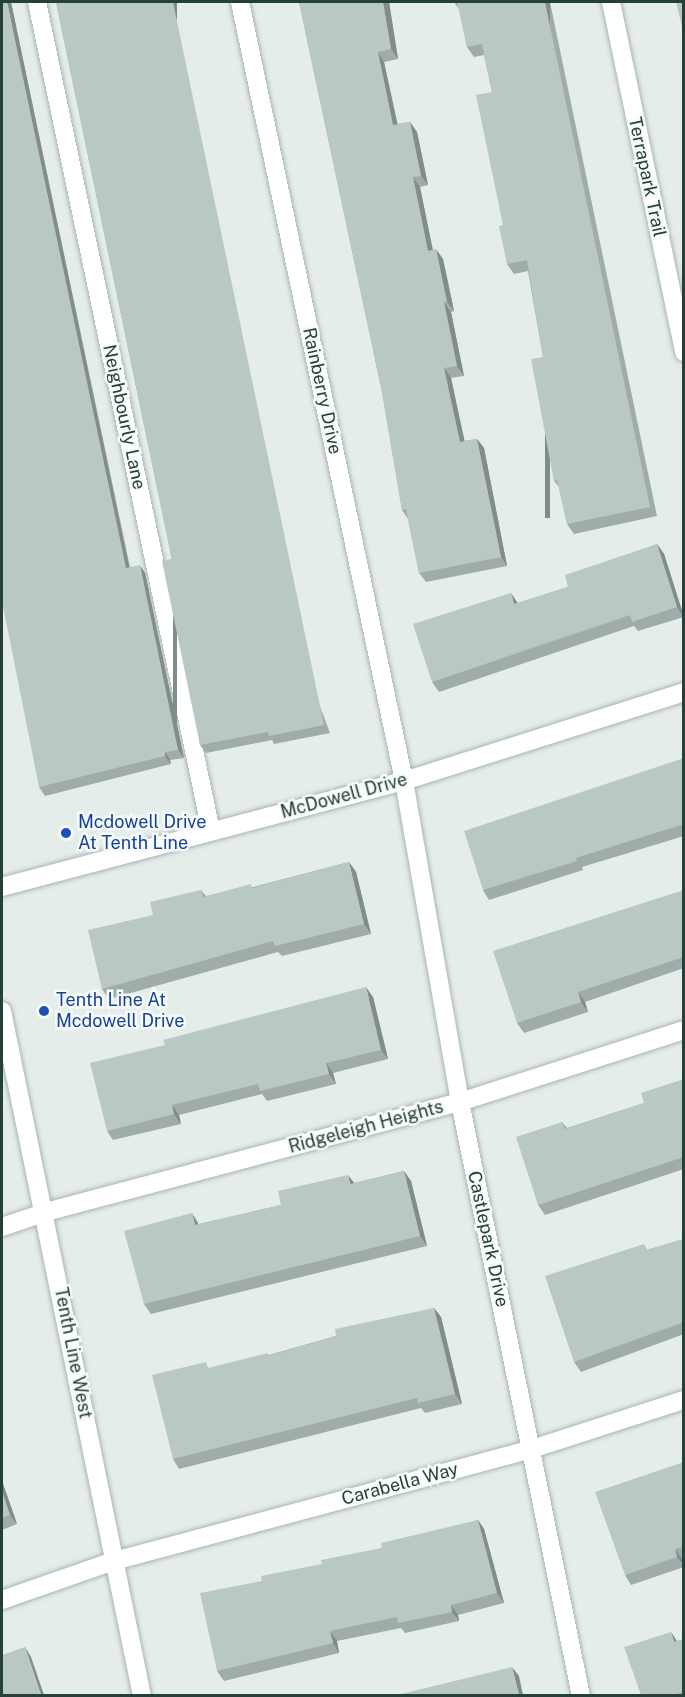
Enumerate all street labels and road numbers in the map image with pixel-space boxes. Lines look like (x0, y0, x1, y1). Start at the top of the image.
street label: Terrapark Trail (624, 115, 670, 239)
street label: Rainberry Drive (298, 326, 346, 456)
street label: Neighbourly Lane (98, 342, 150, 492)
street label: McDowell Drive (278, 769, 410, 823)
street label: Ridgeleigh Heights (286, 1096, 446, 1158)
street label: Castlepark Drive (463, 1169, 513, 1309)
street label: Tenth Line West (50, 1285, 96, 1421)
street label: Carabella Way (339, 1458, 461, 1510)

